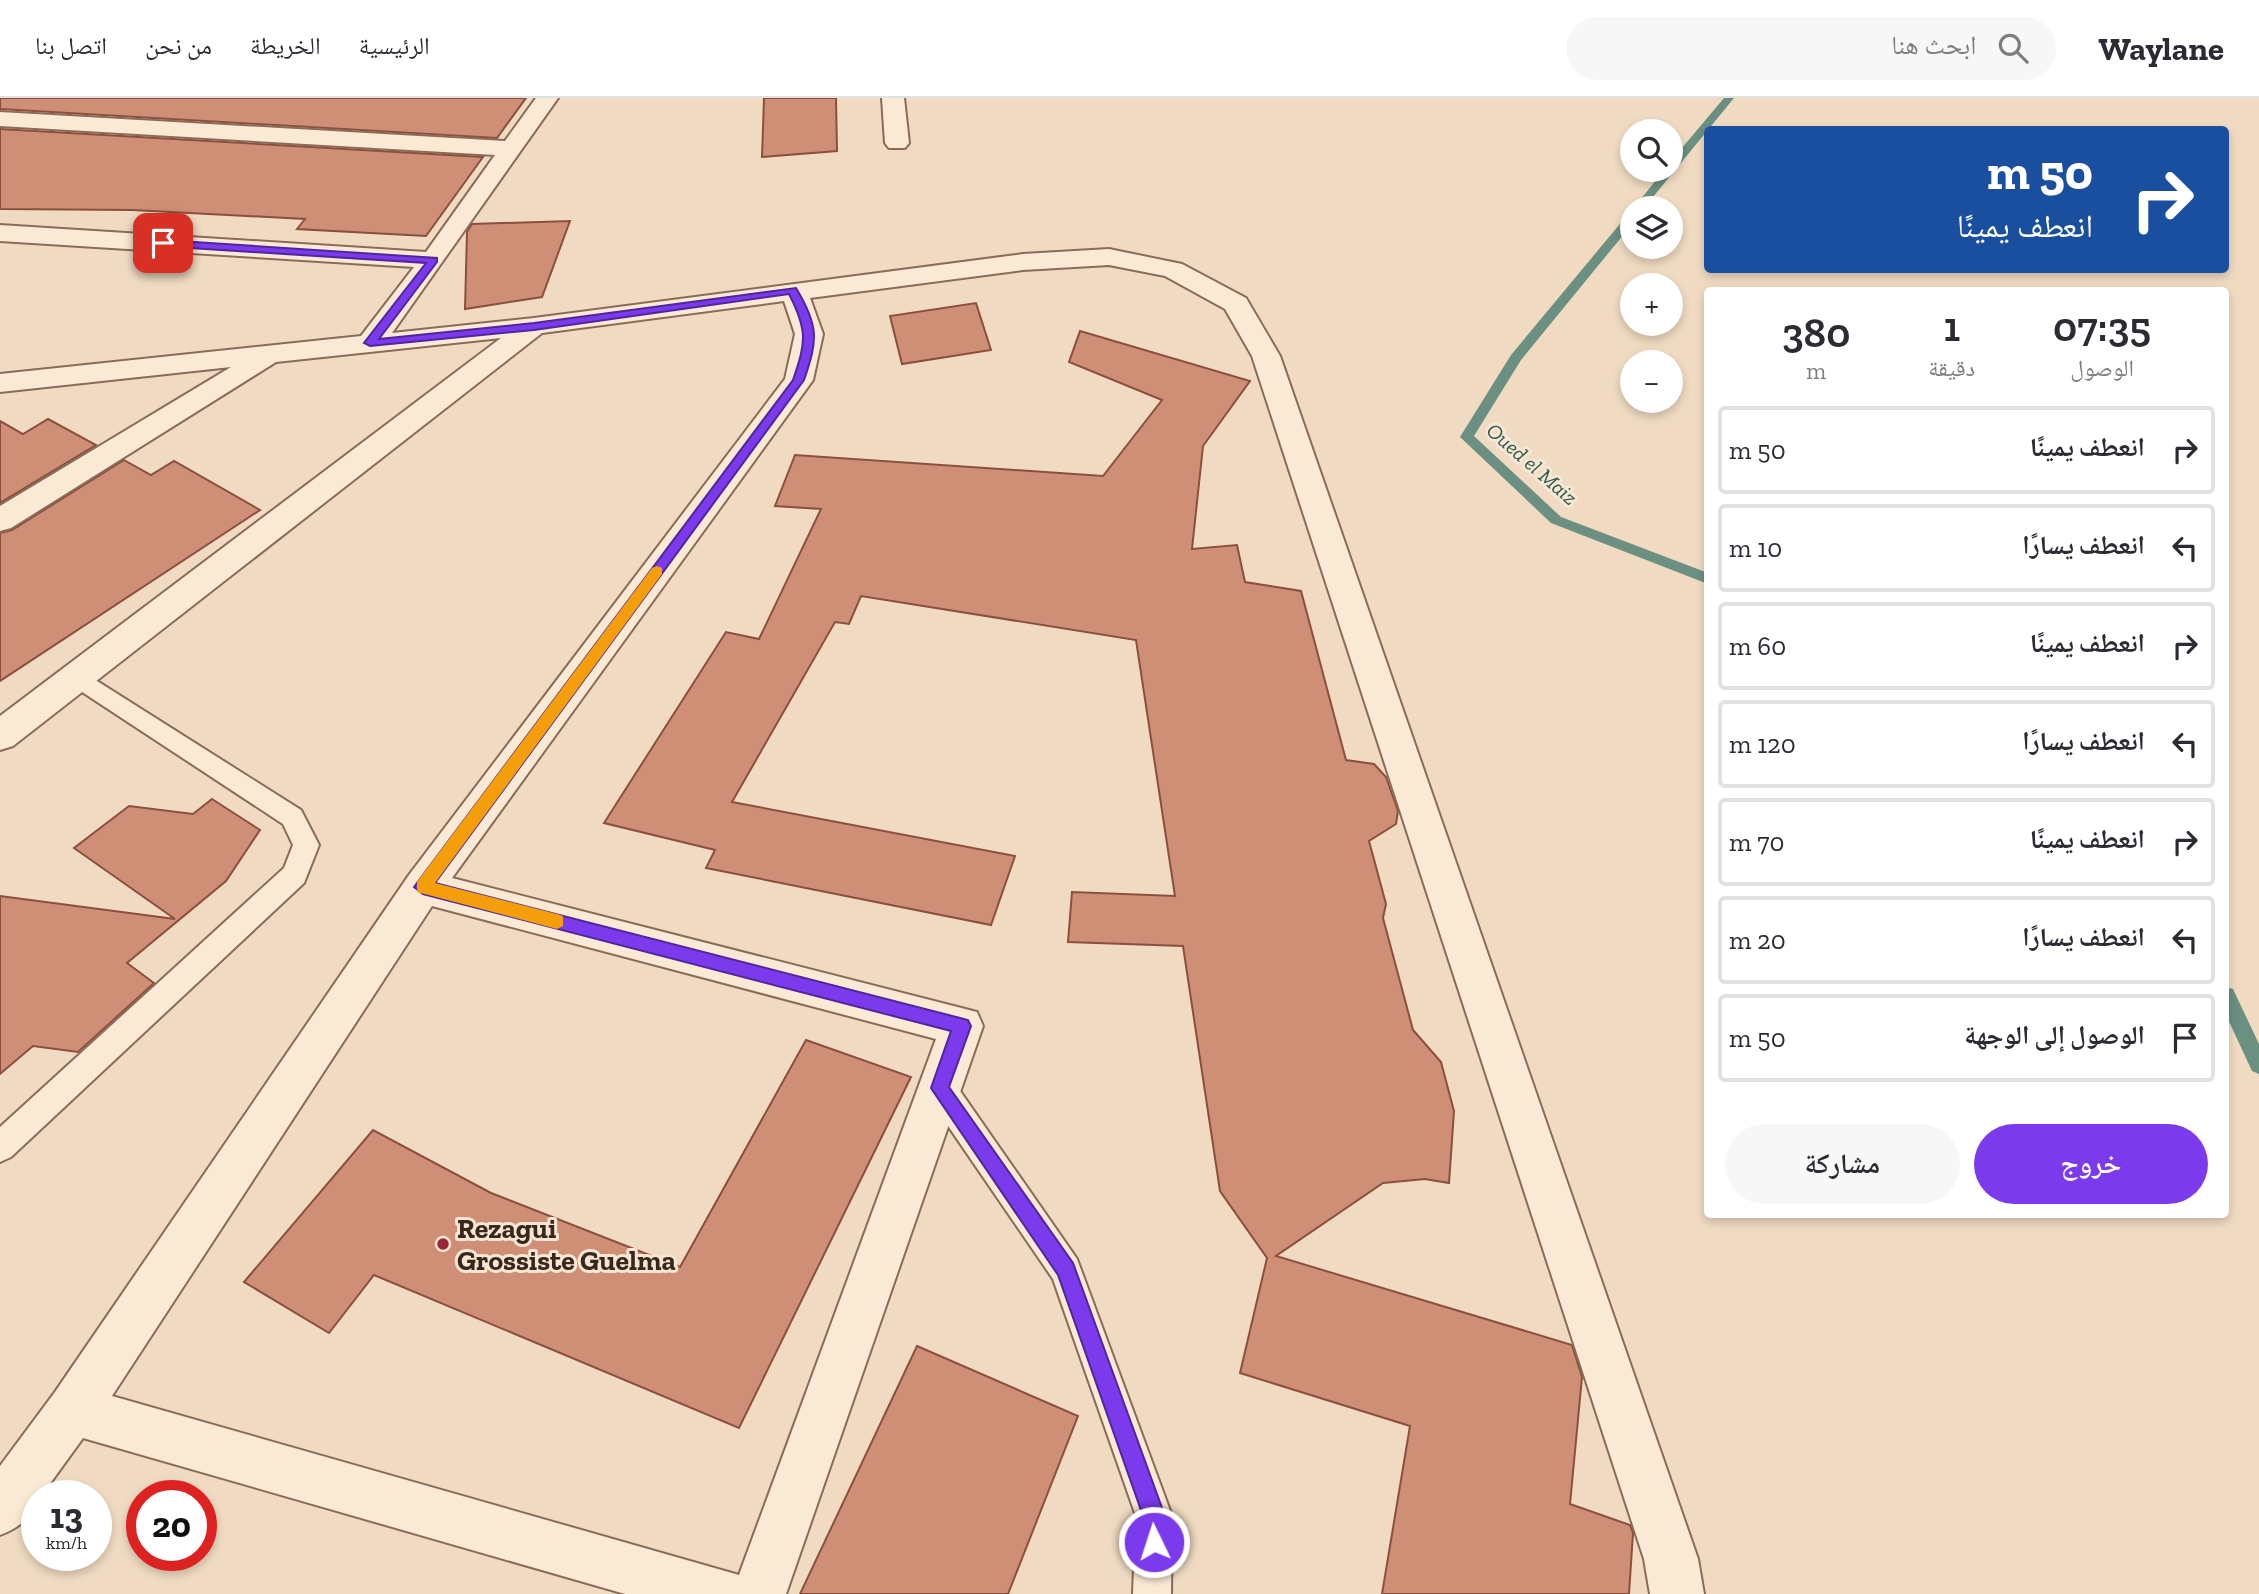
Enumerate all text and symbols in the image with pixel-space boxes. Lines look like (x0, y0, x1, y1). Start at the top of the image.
search box (1566, 17, 2056, 80)
text: ابحث هنا (1891, 29, 1976, 61)
icon: search (1994, 29, 2032, 67)
text: Waylane (2098, 29, 2224, 68)
text: اتصل بنا (35, 31, 107, 60)
text: من نحن (145, 31, 212, 60)
text: الخريطة (250, 31, 321, 60)
text: الرئيسية (359, 31, 430, 60)
map controls (1620, 119, 1683, 413)
button: search (1620, 119, 1683, 182)
text: 50 m (1987, 143, 2093, 202)
icon: right (2117, 154, 2208, 245)
button: layers (1620, 196, 1683, 259)
text: انعطف يمينًا (1957, 207, 2093, 245)
pin (133, 213, 193, 273)
icon: arrive (144, 224, 182, 262)
button: + (1620, 273, 1683, 336)
text: 1 (1943, 301, 1960, 352)
text: 07:35 (2053, 301, 2151, 352)
text: 380 (1782, 307, 1850, 358)
button: − (1620, 350, 1683, 413)
text: دقيقة (1928, 354, 1975, 382)
text: الوصول (2070, 354, 2134, 382)
text: m (1806, 357, 1826, 385)
water label: Oued el Maiz (1482, 417, 1583, 510)
text: انعطف يمينًا (2030, 431, 2145, 463)
icon: right (2166, 431, 2204, 469)
text: 50 m (1729, 434, 1786, 466)
text: انعطف يسارًا (2022, 529, 2145, 561)
icon: left (2166, 529, 2204, 567)
text: 10 m (1729, 532, 1782, 564)
text: انعطف يمينًا (2030, 627, 2145, 659)
icon: right (2166, 627, 2204, 665)
text: 60 m (1729, 630, 1786, 662)
text: انعطف يسارًا (2022, 725, 2145, 757)
icon: left (2166, 725, 2204, 763)
text: 120 m (1729, 728, 1796, 760)
text: انعطف يمينًا (2030, 823, 2145, 855)
icon: right (2166, 823, 2204, 861)
text: 70 m (1729, 826, 1785, 858)
text: انعطف يسارًا (2022, 921, 2145, 953)
icon: left (2166, 921, 2204, 959)
text: 20 m (1729, 924, 1786, 956)
text: الوصول إلى الوجهة (1964, 1019, 2145, 1051)
icon: arrive (2166, 1019, 2204, 1057)
text: 50 m (1729, 1022, 1786, 1054)
button: مشاركة (1725, 1124, 1960, 1204)
button: خروج (1974, 1124, 2208, 1204)
place label: Rezagui Grossiste Guelma (457, 1212, 676, 1277)
marker: Rezagui Grossiste Guelma (435, 1236, 451, 1252)
speed limit sign: 20 (126, 1480, 217, 1571)
text: 13 (50, 1495, 83, 1537)
position arrow (1117, 1505, 1191, 1579)
text: km/h (46, 1532, 87, 1554)

